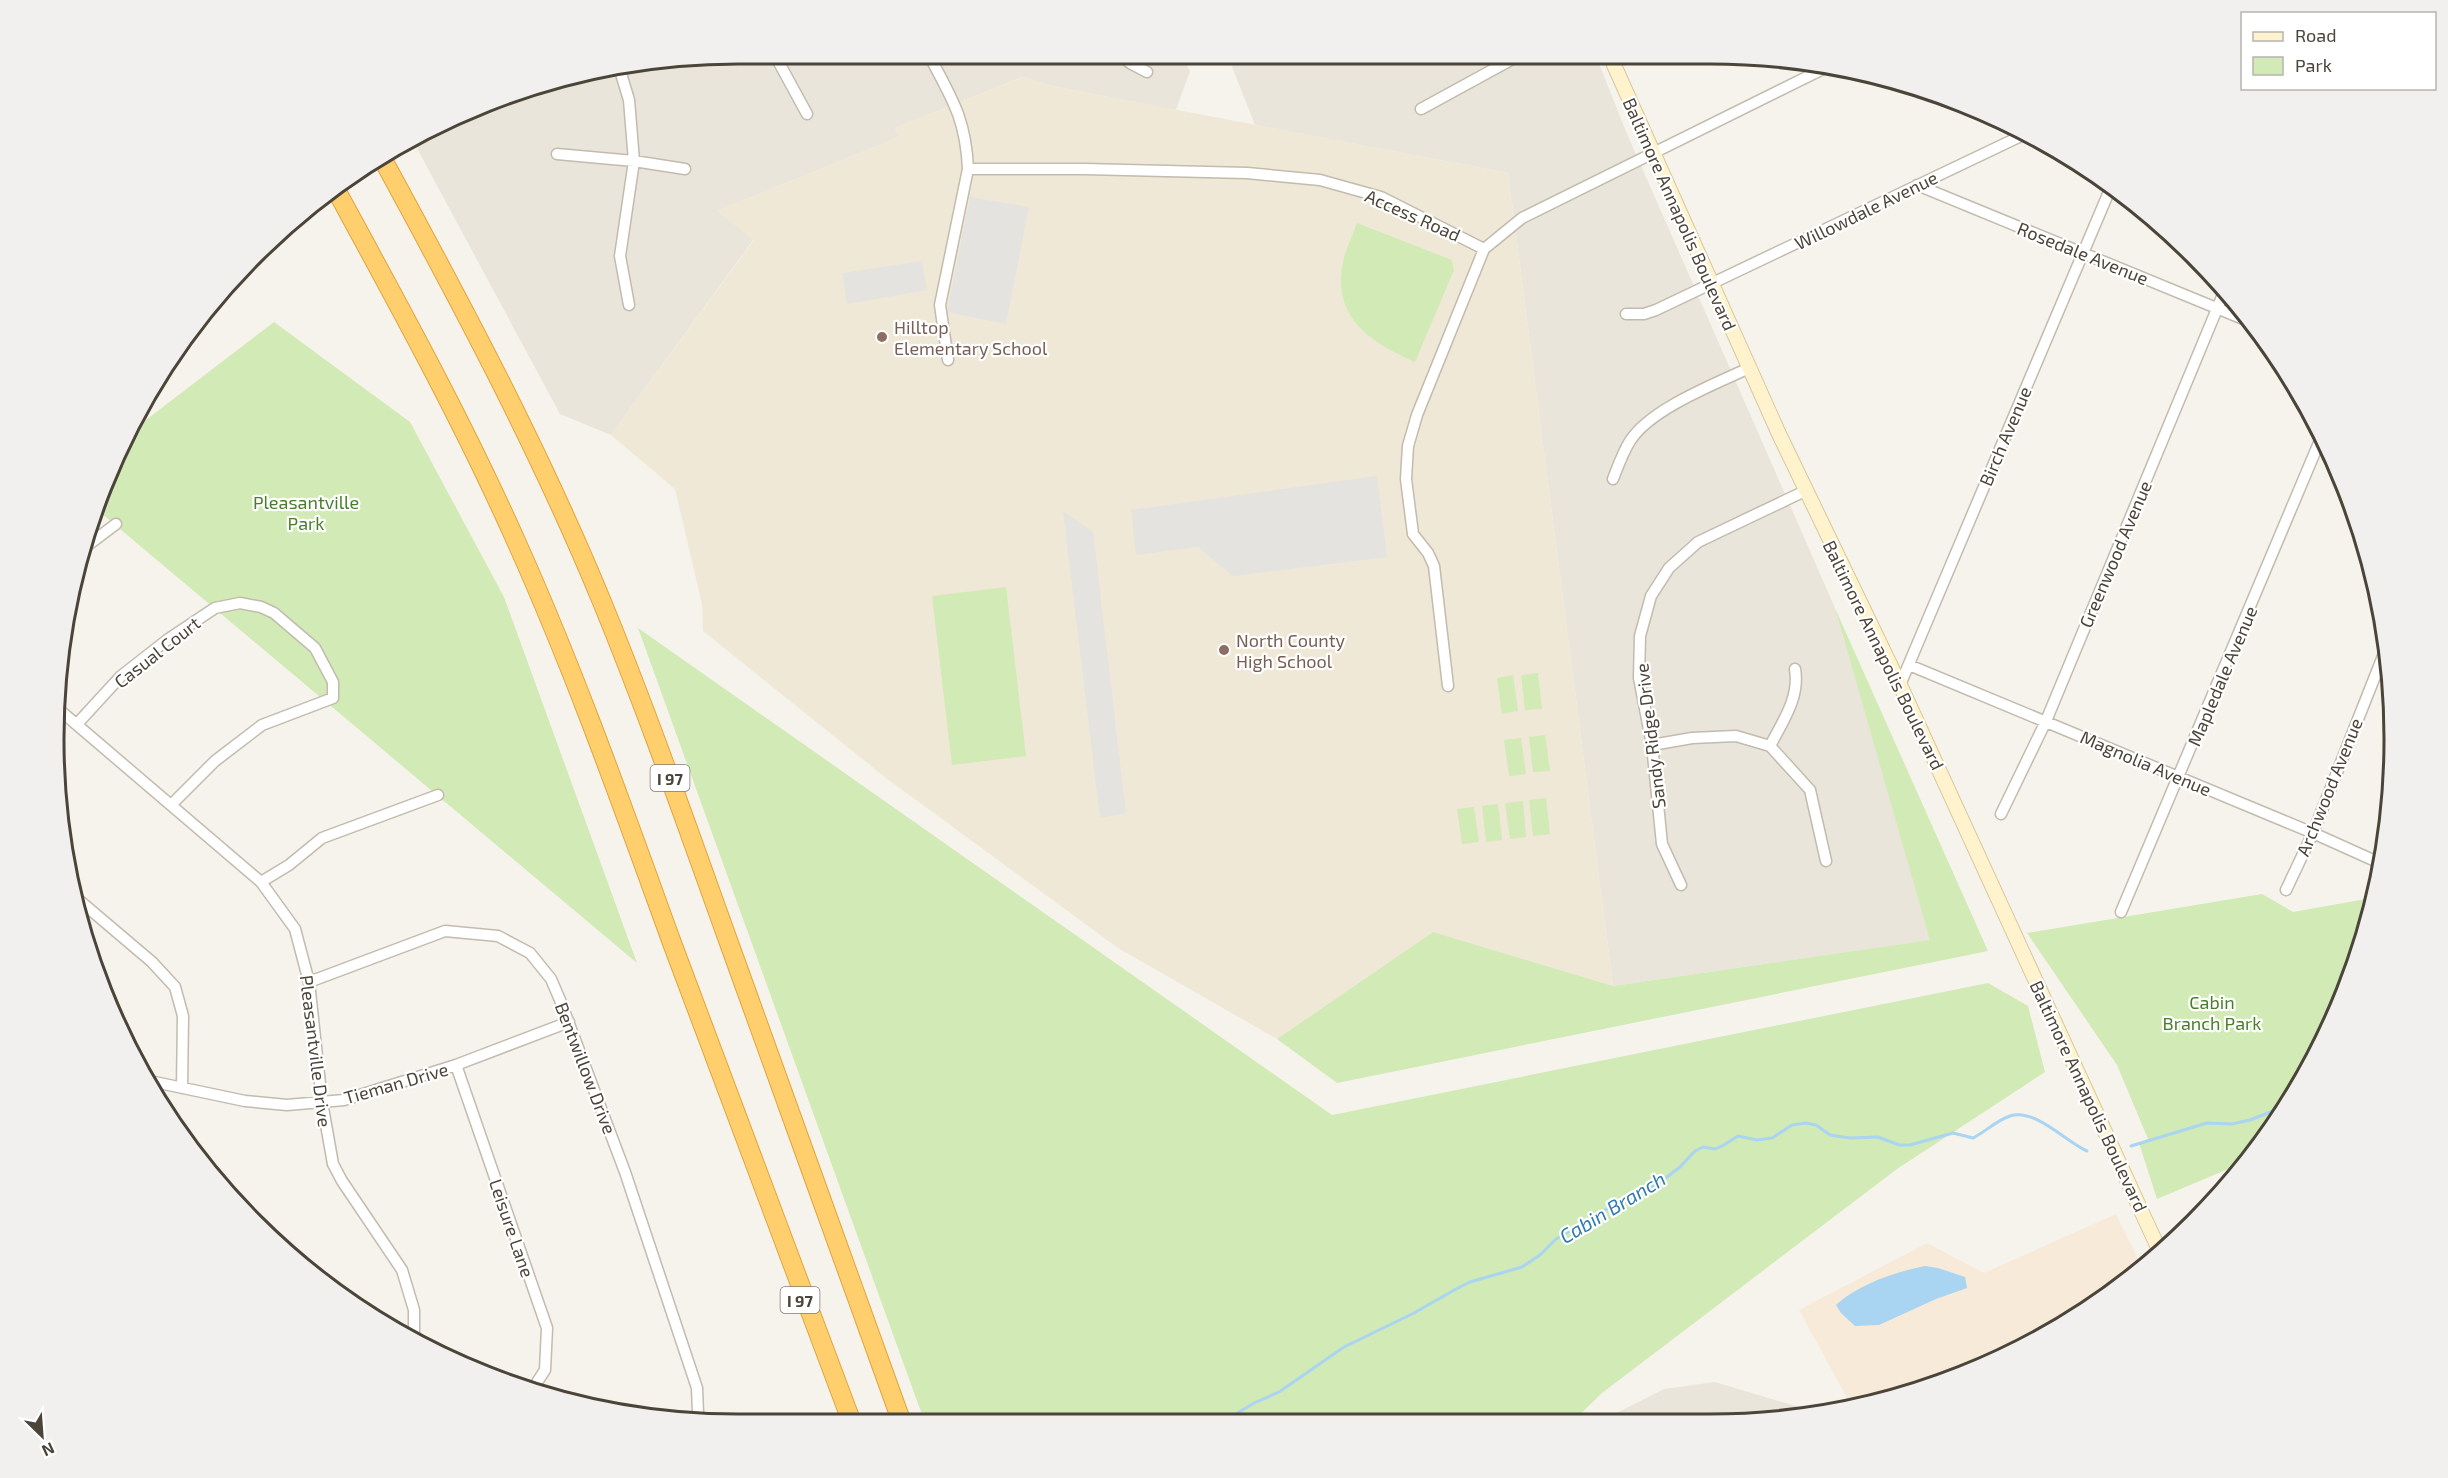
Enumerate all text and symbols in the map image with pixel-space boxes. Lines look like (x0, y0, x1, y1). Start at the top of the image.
legend (2241, 12, 2436, 90)
text: Road (2295, 24, 2336, 46)
text: Park (2295, 54, 2332, 76)
street label: Baltimore Annapolis Boulevard (1619, 94, 1741, 334)
street label: Willowdale Avenue (1791, 166, 1941, 254)
street label: Access Road (1362, 184, 1464, 246)
street label: Rosedale Avenue (2014, 217, 2152, 289)
place label: Hilltop Elementary School (894, 316, 1048, 359)
marker: Hilltop Elementary School (875, 330, 889, 344)
street label: Birch Avenue (1974, 383, 2036, 489)
street label: Greenwood Avenue (2074, 477, 2156, 631)
park label: Pleasantville Park (253, 491, 359, 534)
street label: Baltimore Annapolis Boulevard (1819, 537, 1949, 773)
street label: Mapledale Avenue (2183, 603, 2261, 749)
street label: Casual Court (110, 611, 205, 692)
place label: North County High School (1236, 629, 1346, 672)
marker: North County High School (1217, 643, 1231, 657)
street label: Sandy Ridge Drive (1630, 662, 1670, 810)
street label: Archwood Avenue (2291, 715, 2367, 859)
street label: Magnolia Avenue (2077, 726, 2215, 800)
road number: I 97 (650, 765, 690, 791)
street label: Pleasantville Drive (296, 974, 336, 1128)
street label: Baltimore Annapolis Boulevard (2026, 977, 2152, 1215)
park label: Cabin Branch Park (2163, 991, 2261, 1034)
street label: Bentwillow Drive (551, 999, 621, 1137)
street label: Tieman Drive (341, 1058, 451, 1108)
water label: Cabin Branch (1555, 1166, 1669, 1248)
street label: Leisure Lane (485, 1176, 539, 1280)
road number: I 97 (780, 1287, 820, 1313)
north arrow (12, 1406, 72, 1466)
text: N (39, 1439, 58, 1461)

